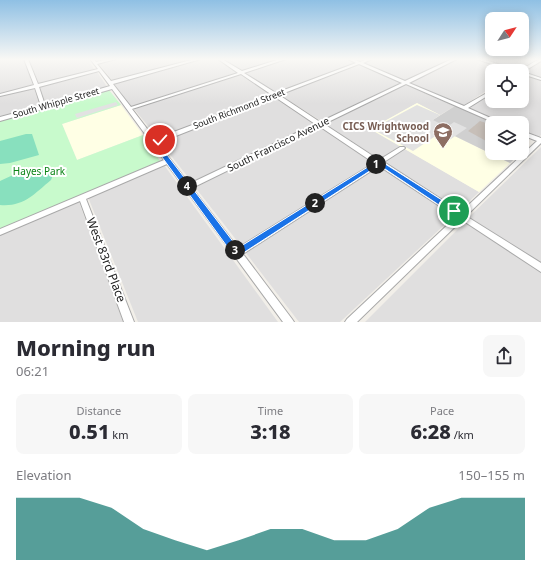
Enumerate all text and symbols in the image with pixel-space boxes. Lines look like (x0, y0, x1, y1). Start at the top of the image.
north arrow (485, 12, 529, 56)
map controls (485, 12, 529, 160)
button: locate (485, 64, 529, 108)
street label: South Whipple Street (11, 84, 101, 121)
street label: South Richmond Street (191, 85, 287, 132)
street label: South Francisco Avenue (225, 113, 332, 175)
button: layers (485, 116, 529, 160)
place label: CICS Wrightwood School (343, 119, 429, 145)
school or university icon: CICS Wrightwood School (432, 121, 454, 149)
pin (143, 123, 177, 157)
icon: check (149, 129, 171, 151)
pin: 1 (366, 154, 386, 174)
text: 1 (373, 156, 379, 171)
park label: Hayes Park (13, 164, 66, 178)
pin: 4 (177, 176, 197, 196)
text: 4 (184, 178, 190, 193)
pin: 2 (305, 193, 325, 213)
pin (437, 194, 471, 228)
text: 2 (312, 195, 318, 210)
icon: arrive (443, 200, 465, 222)
street label: West 83rd Place (83, 215, 131, 305)
pin: 3 (225, 240, 245, 260)
text: 3 (232, 242, 238, 257)
text: Morning run (16, 332, 156, 362)
button: share (483, 335, 525, 377)
text: 06:21 (16, 362, 49, 380)
text: Distance (77, 403, 121, 418)
text: Time (258, 403, 283, 418)
text: Pace (430, 403, 454, 418)
text: 0.51 (69, 418, 110, 445)
text: 3:18 (250, 418, 291, 445)
text: 6:28 (410, 418, 451, 445)
text: km (110, 427, 129, 442)
text: /km (451, 427, 474, 442)
text: Elevation (16, 466, 72, 484)
text: 150–155 m (458, 466, 525, 484)

